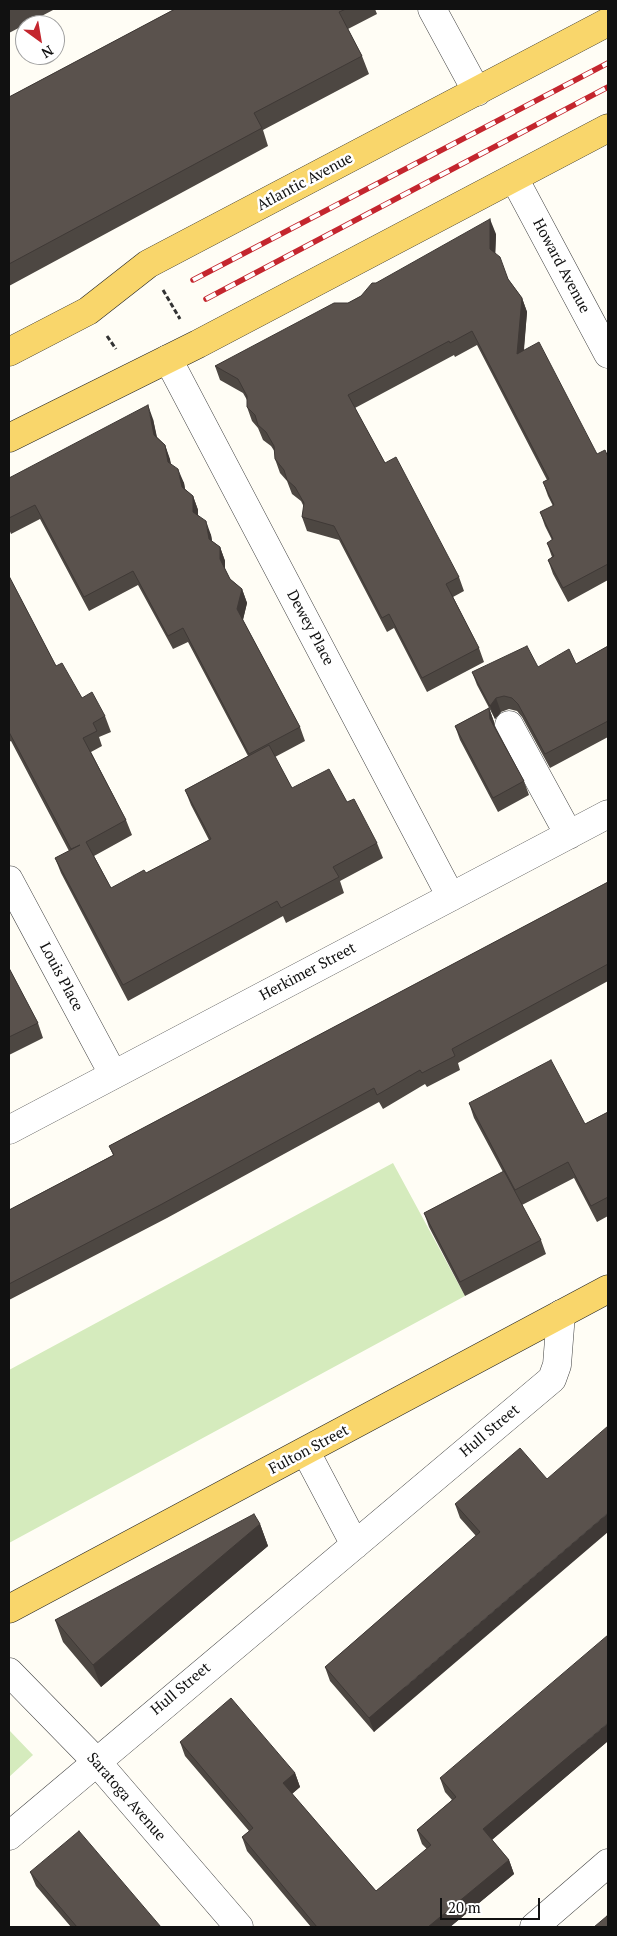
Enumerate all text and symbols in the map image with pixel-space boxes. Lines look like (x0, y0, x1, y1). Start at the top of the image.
north arrow (15, 15, 65, 65)
text: N (38, 41, 57, 63)
street label: Atlantic Avenue (254, 149, 356, 215)
street label: Howard Avenue (529, 216, 593, 316)
street label: Dewey Place (283, 587, 337, 669)
street label: Herkimer Street (257, 939, 359, 1005)
street label: Louis Place (35, 940, 87, 1014)
street label: Hull Street (457, 1401, 523, 1461)
street label: Fulton Street (266, 1421, 352, 1479)
street label: Hull Street (148, 1659, 214, 1719)
street label: Saratoga Avenue (83, 1749, 169, 1845)
scale bar (442, 1888, 542, 1920)
text: 20 m (448, 1897, 481, 1917)

